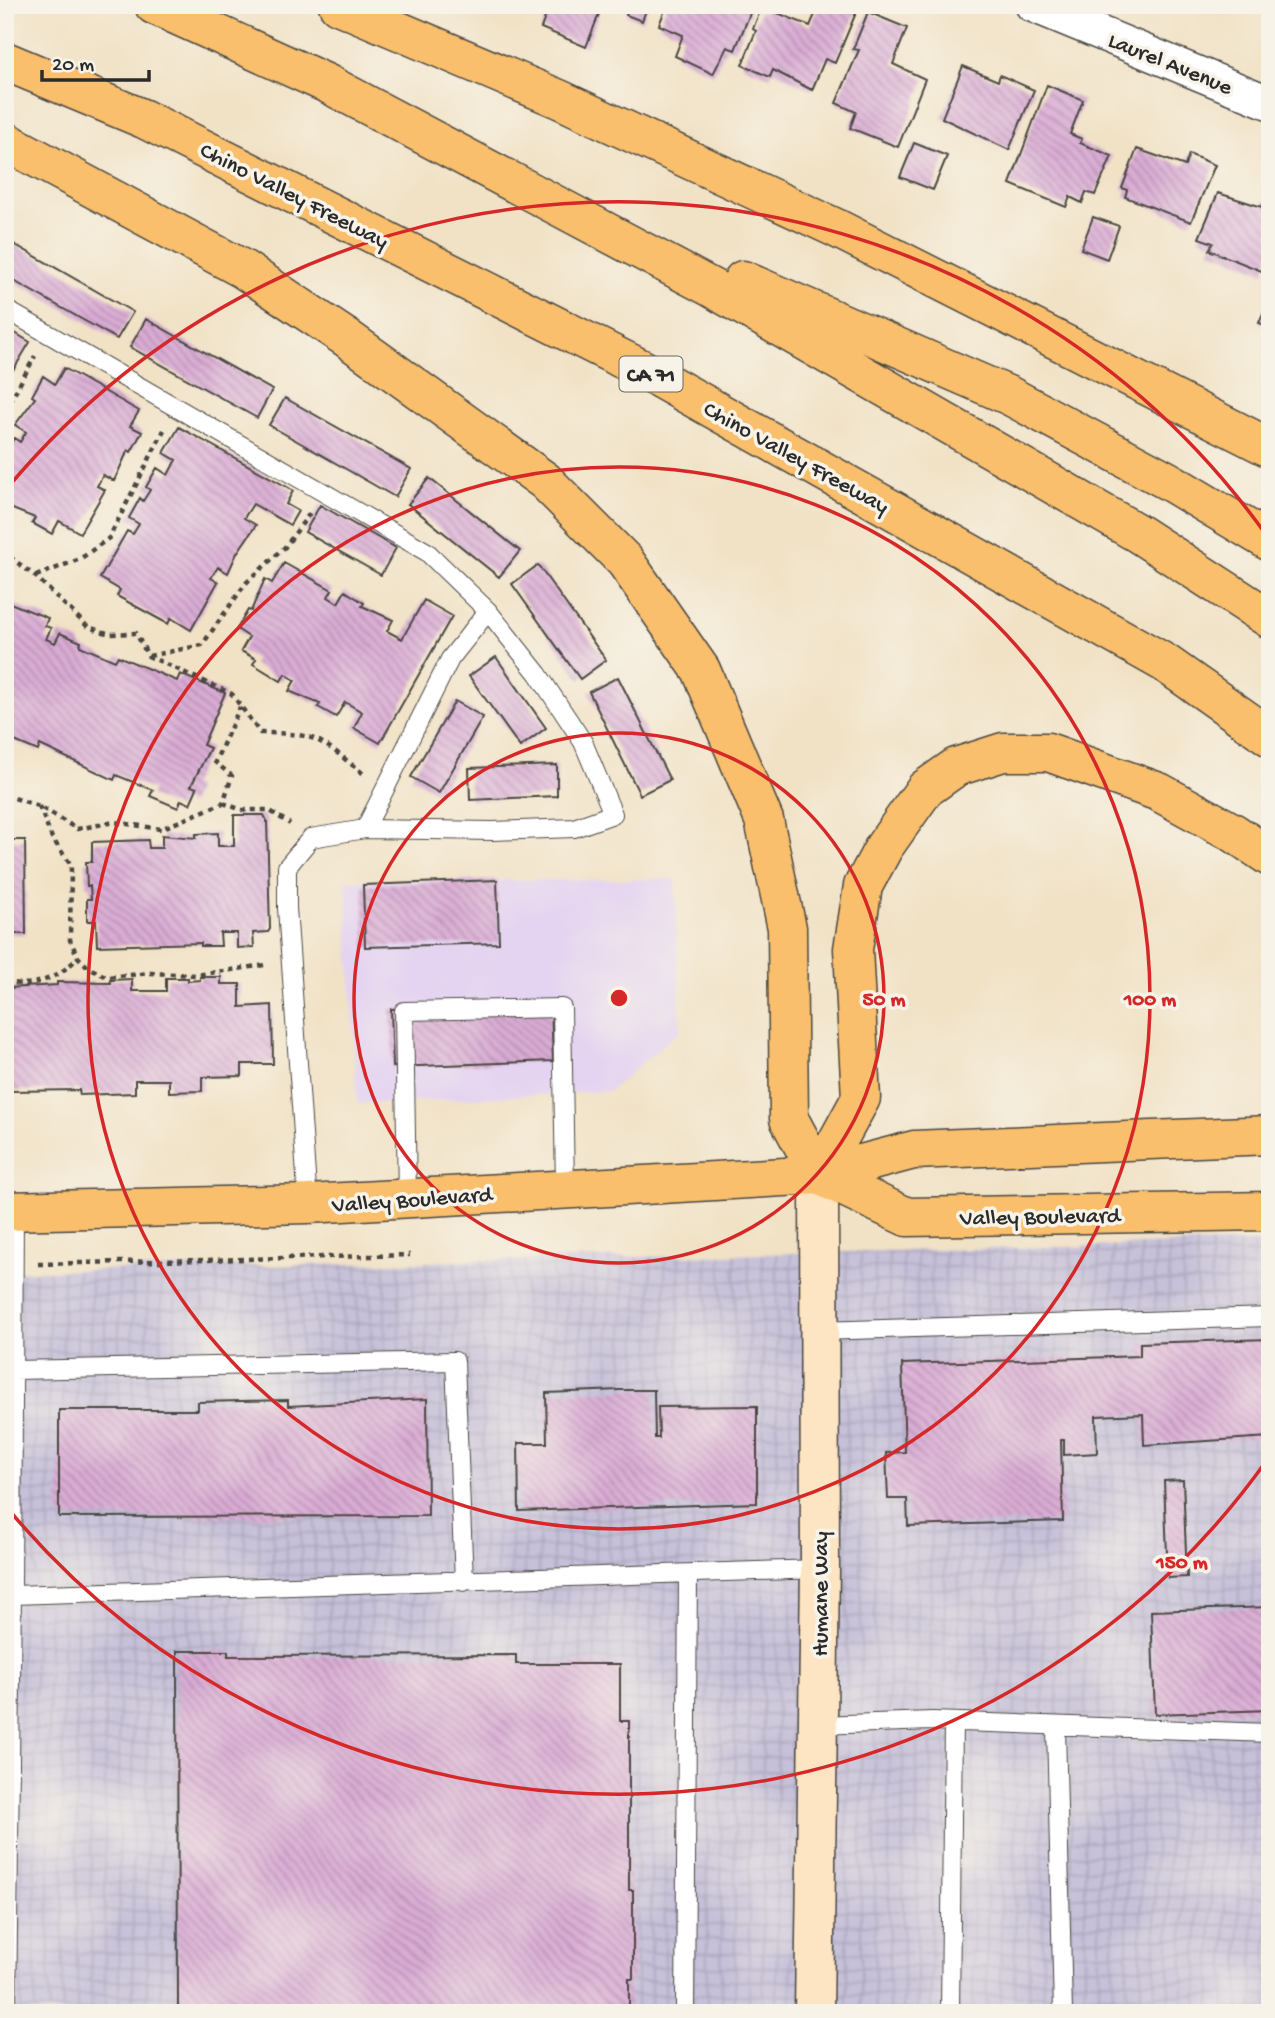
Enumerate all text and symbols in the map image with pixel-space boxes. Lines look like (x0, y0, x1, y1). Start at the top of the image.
street label: Laurel Avenue (1104, 28, 1237, 103)
scale bar (42, 38, 149, 82)
text: 20 m (52, 54, 94, 79)
street label: Chino Valley Freeway (195, 138, 392, 256)
road number: CA 71 (620, 356, 682, 392)
street label: Chino Valley Freeway (698, 397, 893, 521)
centre of rings (607, 986, 631, 1010)
text: 50 m (863, 989, 906, 1014)
text: 100 m (1123, 989, 1176, 1014)
street label: Valley Boulevard (330, 1182, 495, 1221)
street label: Valley Boulevard (959, 1204, 1122, 1233)
street label: Humane Way (809, 1532, 836, 1656)
text: 150 m (1155, 1552, 1208, 1577)

